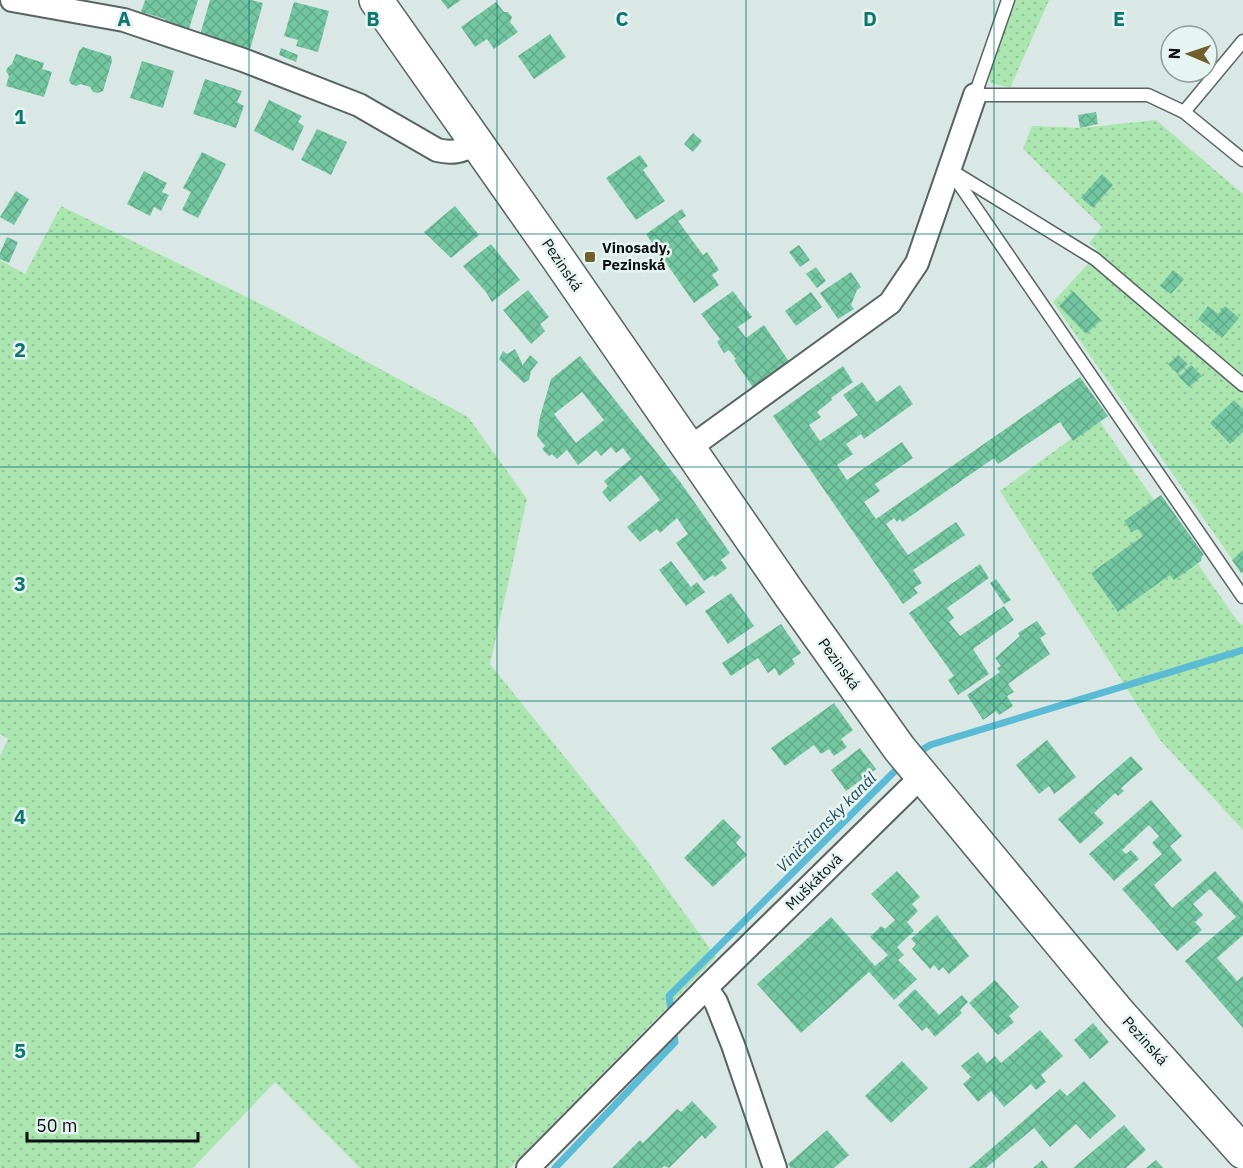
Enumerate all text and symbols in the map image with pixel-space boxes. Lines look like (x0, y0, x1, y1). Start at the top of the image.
text: A (117, 5, 131, 32)
text: B (366, 5, 380, 32)
text: C (615, 5, 629, 32)
text: D (863, 5, 877, 32)
text: E (1113, 5, 1125, 32)
north arrow (1159, 24, 1219, 84)
text: N (1164, 47, 1184, 60)
text: 1 (14, 103, 26, 130)
street label: Pezinská (538, 235, 587, 295)
place label: Vinosady, Pezinská (602, 238, 671, 274)
marker: Vinosady, Pezinská (583, 250, 597, 264)
text: 2 (14, 336, 26, 363)
text: 3 (14, 570, 26, 597)
street label: Pezinská (814, 634, 865, 693)
water label: Viničniansky kanál (772, 767, 881, 876)
text: 4 (14, 803, 26, 830)
street label: Muškátová (781, 849, 846, 914)
street label: Pezinská (1118, 1012, 1172, 1069)
text: 5 (14, 1037, 26, 1064)
scale bar (27, 1105, 198, 1143)
text: 50 m (36, 1114, 78, 1137)

